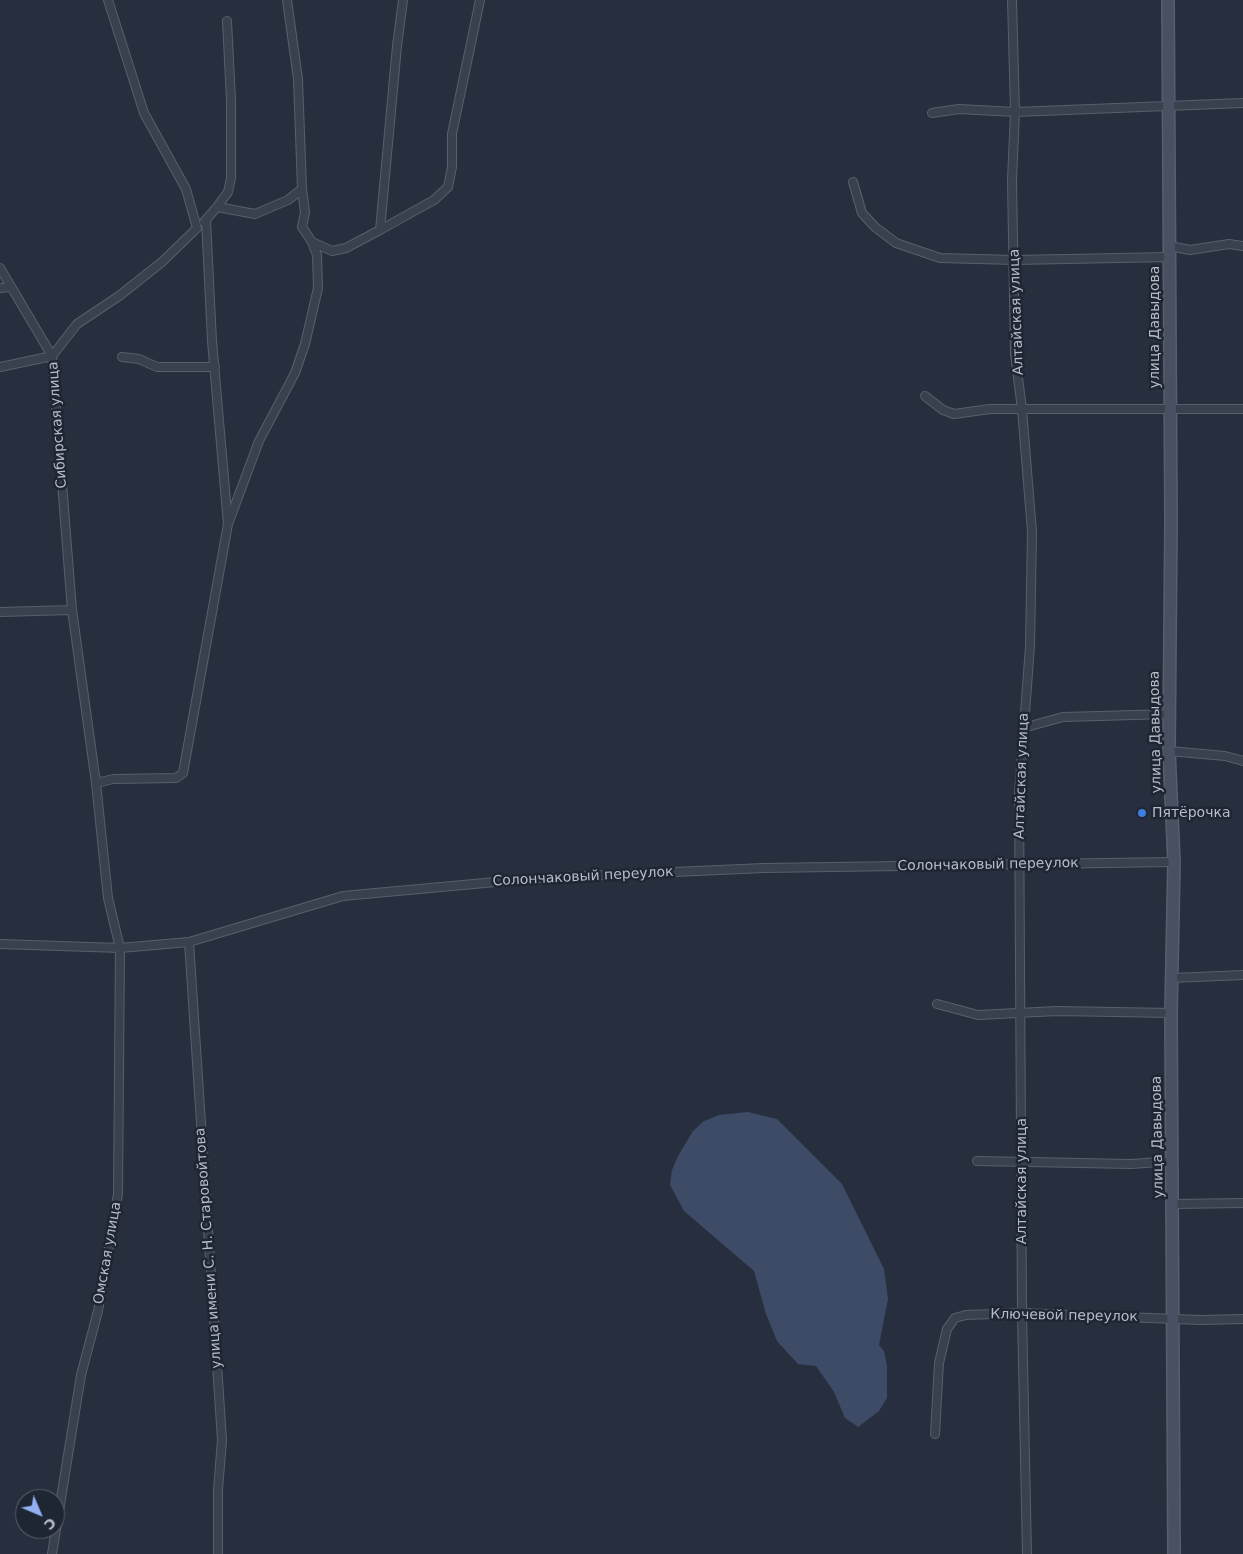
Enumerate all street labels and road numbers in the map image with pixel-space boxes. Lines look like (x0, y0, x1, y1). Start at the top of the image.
street label: Алтайская улица (1006, 249, 1028, 375)
street label: улица Давыдова (1147, 266, 1163, 388)
street label: Сибирская улица (45, 361, 71, 489)
street label: улица Давыдова (1147, 670, 1165, 794)
street label: Алтайская улица (1011, 713, 1033, 839)
street label: Солончаковый переулок (897, 855, 1079, 875)
street label: Солончаковый переулок (492, 864, 674, 890)
street label: улица Давыдова (1149, 1075, 1167, 1199)
street label: Алтайская улица (1014, 1118, 1030, 1244)
street label: улица имени С. Н. Старовойтова (192, 1127, 226, 1369)
street label: Омская улица (91, 1201, 125, 1305)
street label: Ключевой переулок (990, 1306, 1138, 1326)

